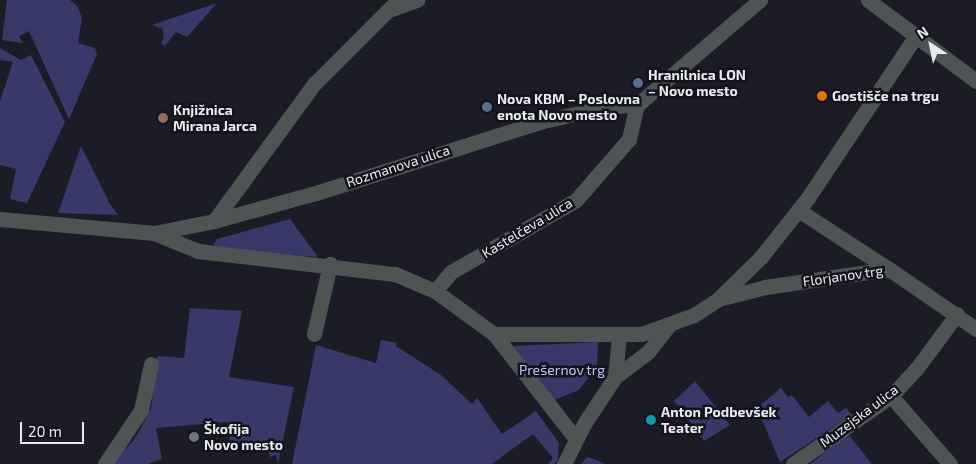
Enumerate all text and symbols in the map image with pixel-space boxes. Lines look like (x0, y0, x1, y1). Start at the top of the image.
north arrow (906, 20, 956, 70)
text: N (913, 22, 931, 42)
place label: Hranilnica LON – Novo mesto (648, 67, 746, 100)
marker: Hranilnica LON – Novo mesto (632, 77, 644, 89)
place label: Gostišče na trgu (832, 88, 939, 104)
marker: Gostišče na trgu (816, 90, 828, 102)
place label: Nova KBM – Poslovna enota Novo mesto (497, 91, 640, 124)
marker: Nova KBM – Poslovna enota Novo mesto (481, 101, 493, 113)
place label: Knjižnica Mirana Jarca (173, 102, 257, 134)
marker: Knjižnica Mirana Jarca (157, 112, 169, 124)
street label: Rozmanova ulica (344, 141, 452, 191)
street label: Kastelčeva ulica (479, 194, 575, 262)
street label: Florjanov trg (801, 262, 885, 290)
park label: Prešernov trg (519, 362, 605, 378)
street label: Muzejska ulica (817, 381, 901, 451)
place label: Anton Podbevšek Teater (661, 404, 776, 437)
scale bar (22, 412, 86, 444)
marker: Anton Podbevšek Teater (645, 414, 657, 426)
place label: Škofija Novo mesto (204, 421, 283, 454)
text: 20 m (28, 422, 62, 440)
marker: Škofija Novo mesto (188, 431, 200, 443)

